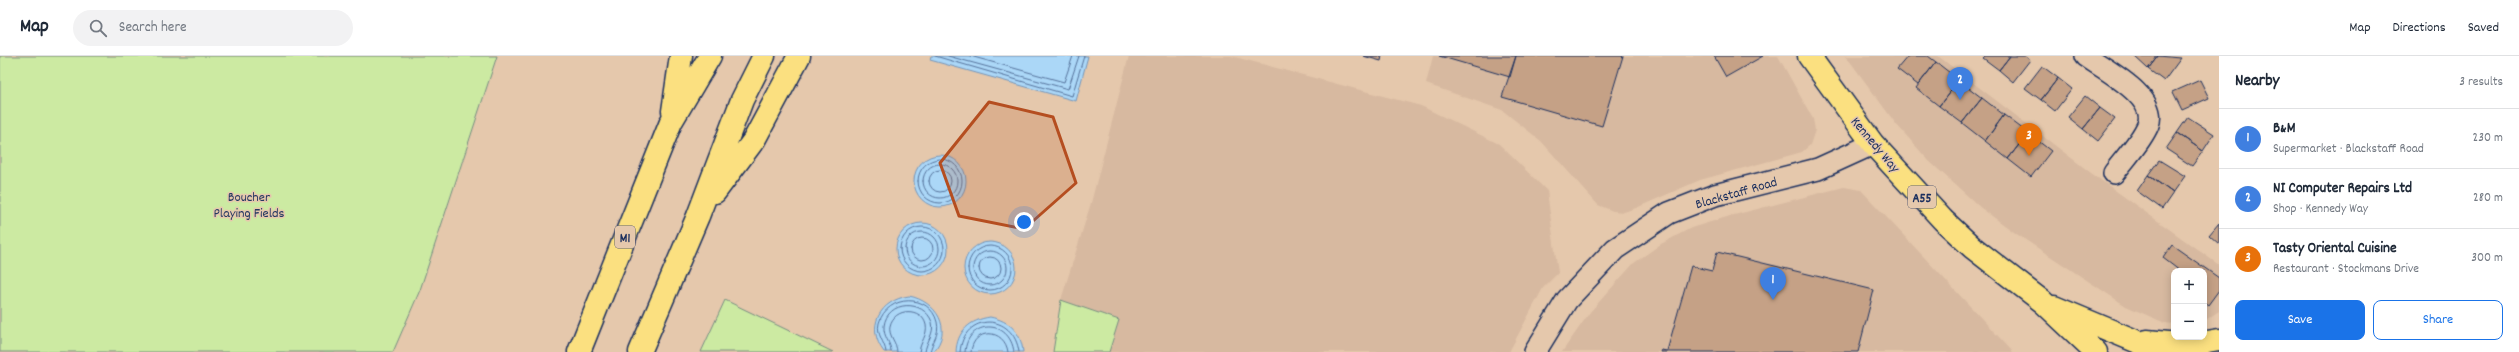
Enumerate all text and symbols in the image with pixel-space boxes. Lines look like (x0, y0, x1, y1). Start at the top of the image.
search box (73, 10, 353, 46)
text: Map (20, 14, 49, 41)
icon: search (87, 17, 109, 39)
text: Search here (119, 17, 187, 39)
text: Map (2349, 18, 2371, 38)
text: Directions (2393, 18, 2446, 38)
text: Saved (2468, 18, 2499, 38)
pin: 2 (1947, 67, 1973, 100)
text: Nearby (2235, 70, 2279, 94)
text: 3 results (2459, 73, 2503, 92)
street label: Kennedy Way (1845, 113, 1904, 178)
text: B&M (2273, 118, 2296, 140)
pin: 3 (2016, 123, 2042, 156)
text: 1 (2247, 129, 2249, 148)
text: 230 m (2473, 129, 2503, 148)
text: Supermarket · Blackstaff Road (2273, 140, 2424, 159)
street label: Blackstaff Road (1693, 173, 1780, 215)
text: NI Computer Repairs Ltd (2273, 178, 2412, 200)
road number: A55 (1908, 186, 1936, 208)
park label: Boucher Playing Fields (213, 188, 285, 224)
text: 2 (2245, 189, 2251, 208)
text: 280 m (2473, 189, 2503, 208)
text: Shop · Kennedy Way (2273, 200, 2368, 219)
your location (1014, 212, 1034, 232)
road number: M1 (615, 226, 635, 248)
text: Tasty Oriental Cuisine (2273, 238, 2397, 260)
text: 3 (2245, 249, 2251, 268)
text: 300 m (2471, 249, 2503, 268)
text: Restaurant · Stockmans Drive (2273, 260, 2419, 279)
pin: 1 (1760, 267, 1786, 300)
map controls (2171, 268, 2207, 340)
button: + (2171, 268, 2207, 304)
button: Save (2235, 300, 2365, 340)
button: Share (2373, 300, 2503, 340)
button: − (2171, 304, 2207, 340)

